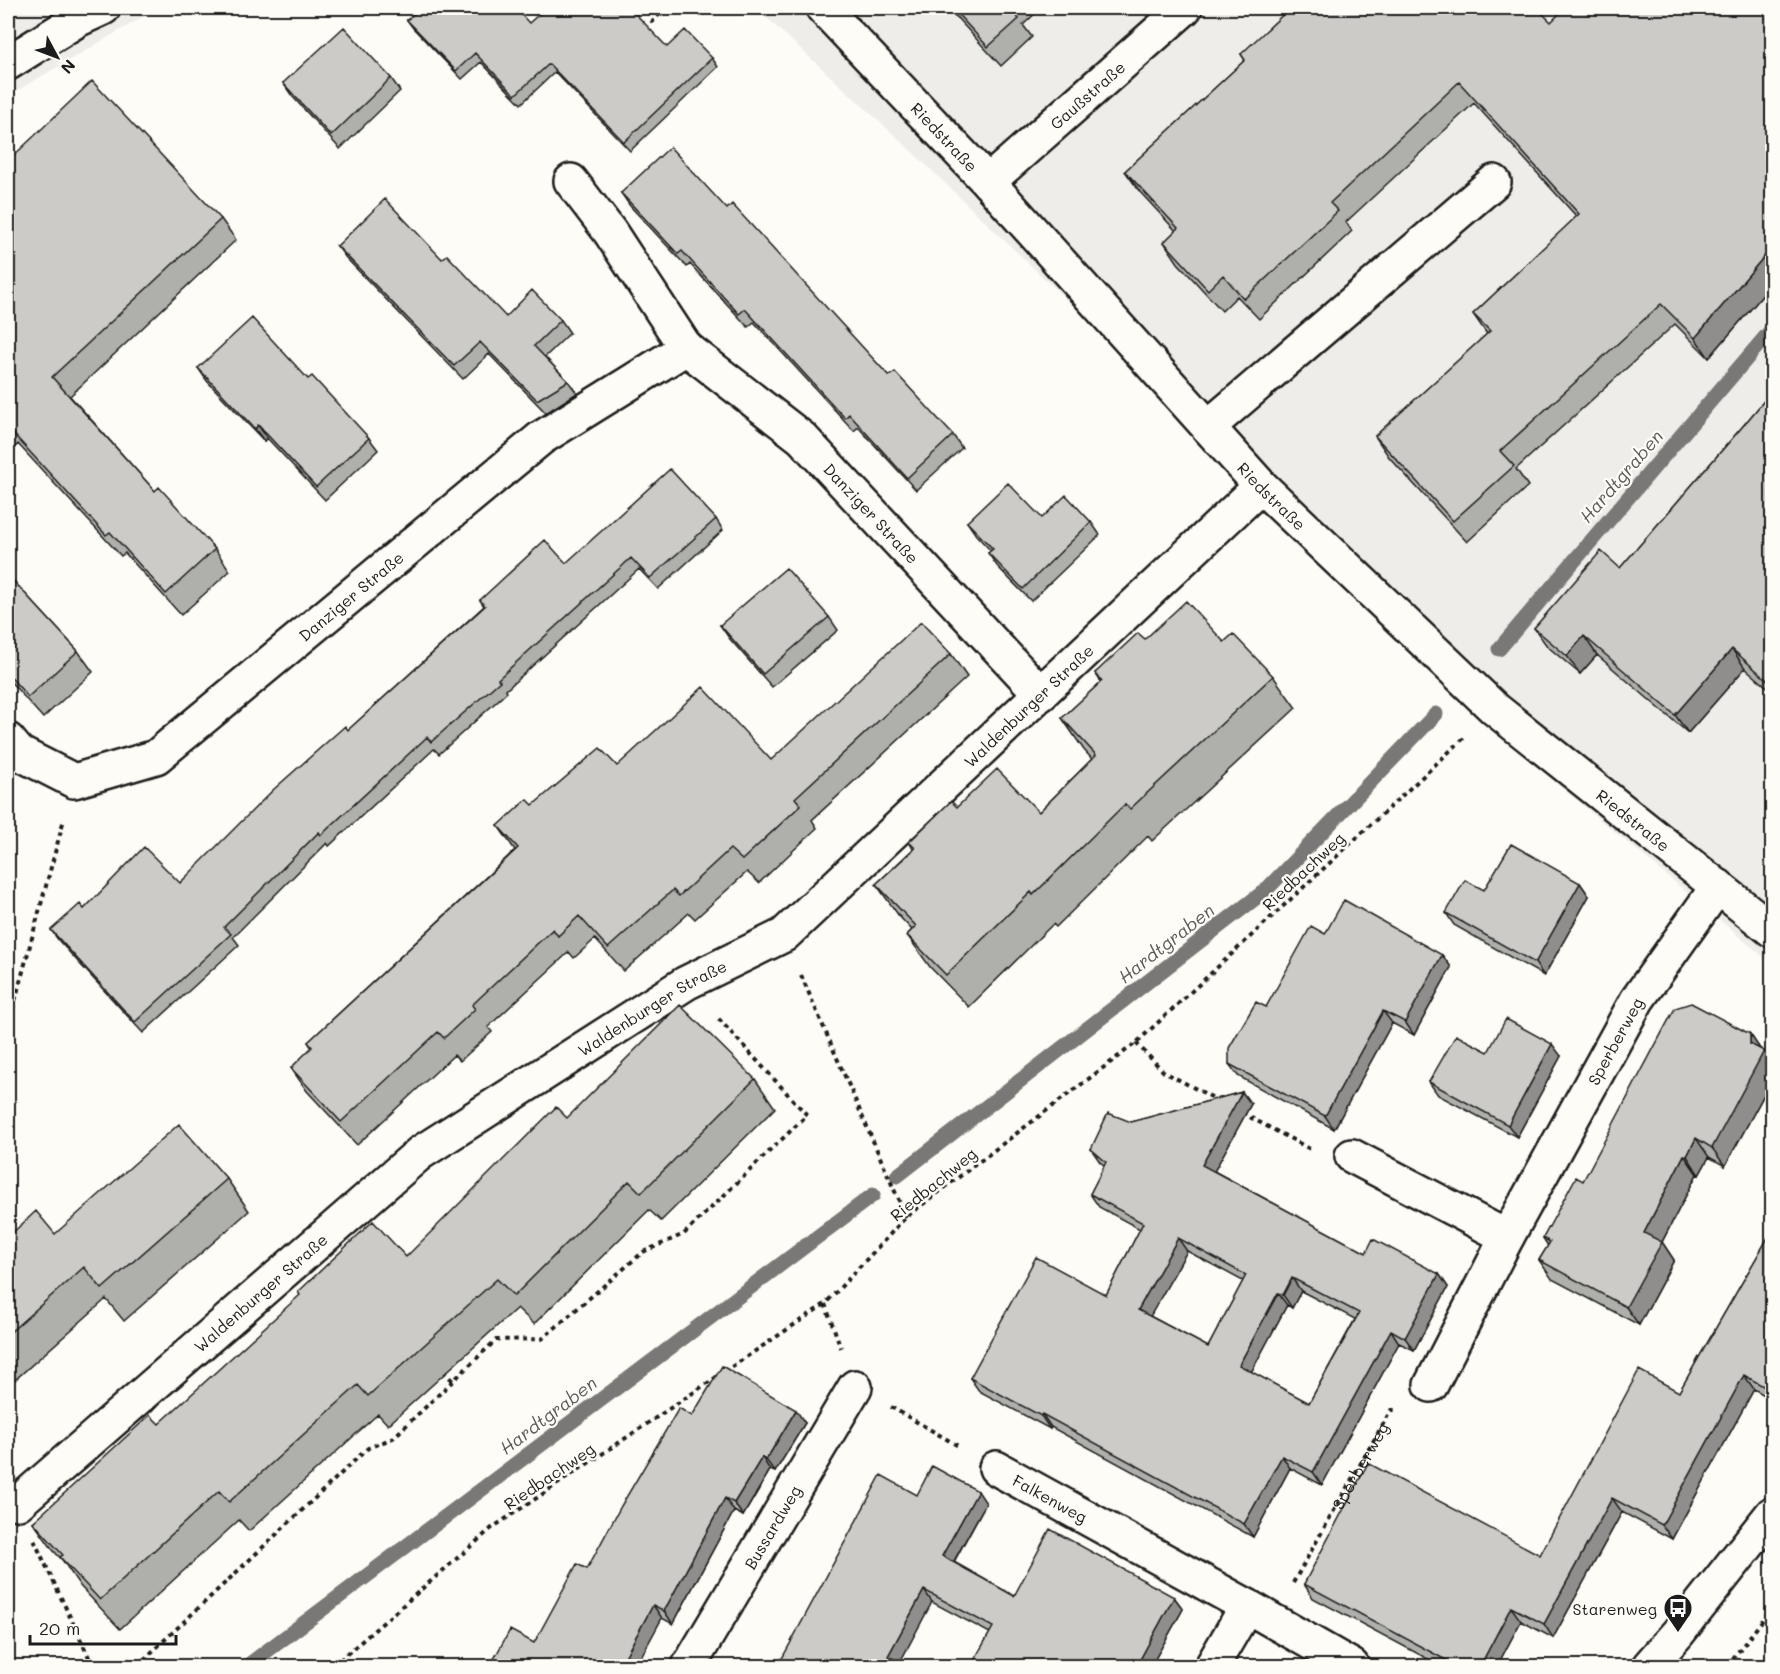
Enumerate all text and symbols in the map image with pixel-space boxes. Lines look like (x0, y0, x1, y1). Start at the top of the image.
north arrow (27, 27, 87, 87)
text: N (57, 56, 81, 79)
street label: Gaußstraße (1045, 56, 1129, 133)
street label: Riedstraße (907, 97, 983, 176)
water label: Hardtgraben (1574, 424, 1668, 528)
street label: Riedstraße (1234, 457, 1311, 534)
street label: Danziger Straße (820, 458, 924, 568)
street label: Danziger Straße (294, 546, 407, 645)
street label: Waldenburger Straße (959, 639, 1097, 771)
street label: Riedstraße (1593, 784, 1675, 855)
street label: Riedbachweg (1257, 827, 1349, 915)
water label: Hardtgraben (1113, 898, 1219, 988)
street label: Waldenburger Straße (573, 954, 730, 1060)
street label: Sperberweg (1582, 994, 1647, 1088)
street label: Riedbachweg (885, 1143, 981, 1225)
street label: Waldenburger Straße (189, 1228, 331, 1356)
water label: Hardtgraben (495, 1371, 601, 1459)
street label: Sperberweg (1327, 1418, 1392, 1513)
street label: Riedbachweg (499, 1438, 599, 1514)
street label: Falkenweg (1009, 1469, 1091, 1527)
street label: Bussardweg (739, 1481, 805, 1573)
bus stop icon: Starenweg (1662, 1592, 1694, 1634)
place label: Starenweg (1573, 1598, 1657, 1619)
scale bar (30, 1608, 176, 1646)
text: 20 m (39, 1616, 80, 1640)

